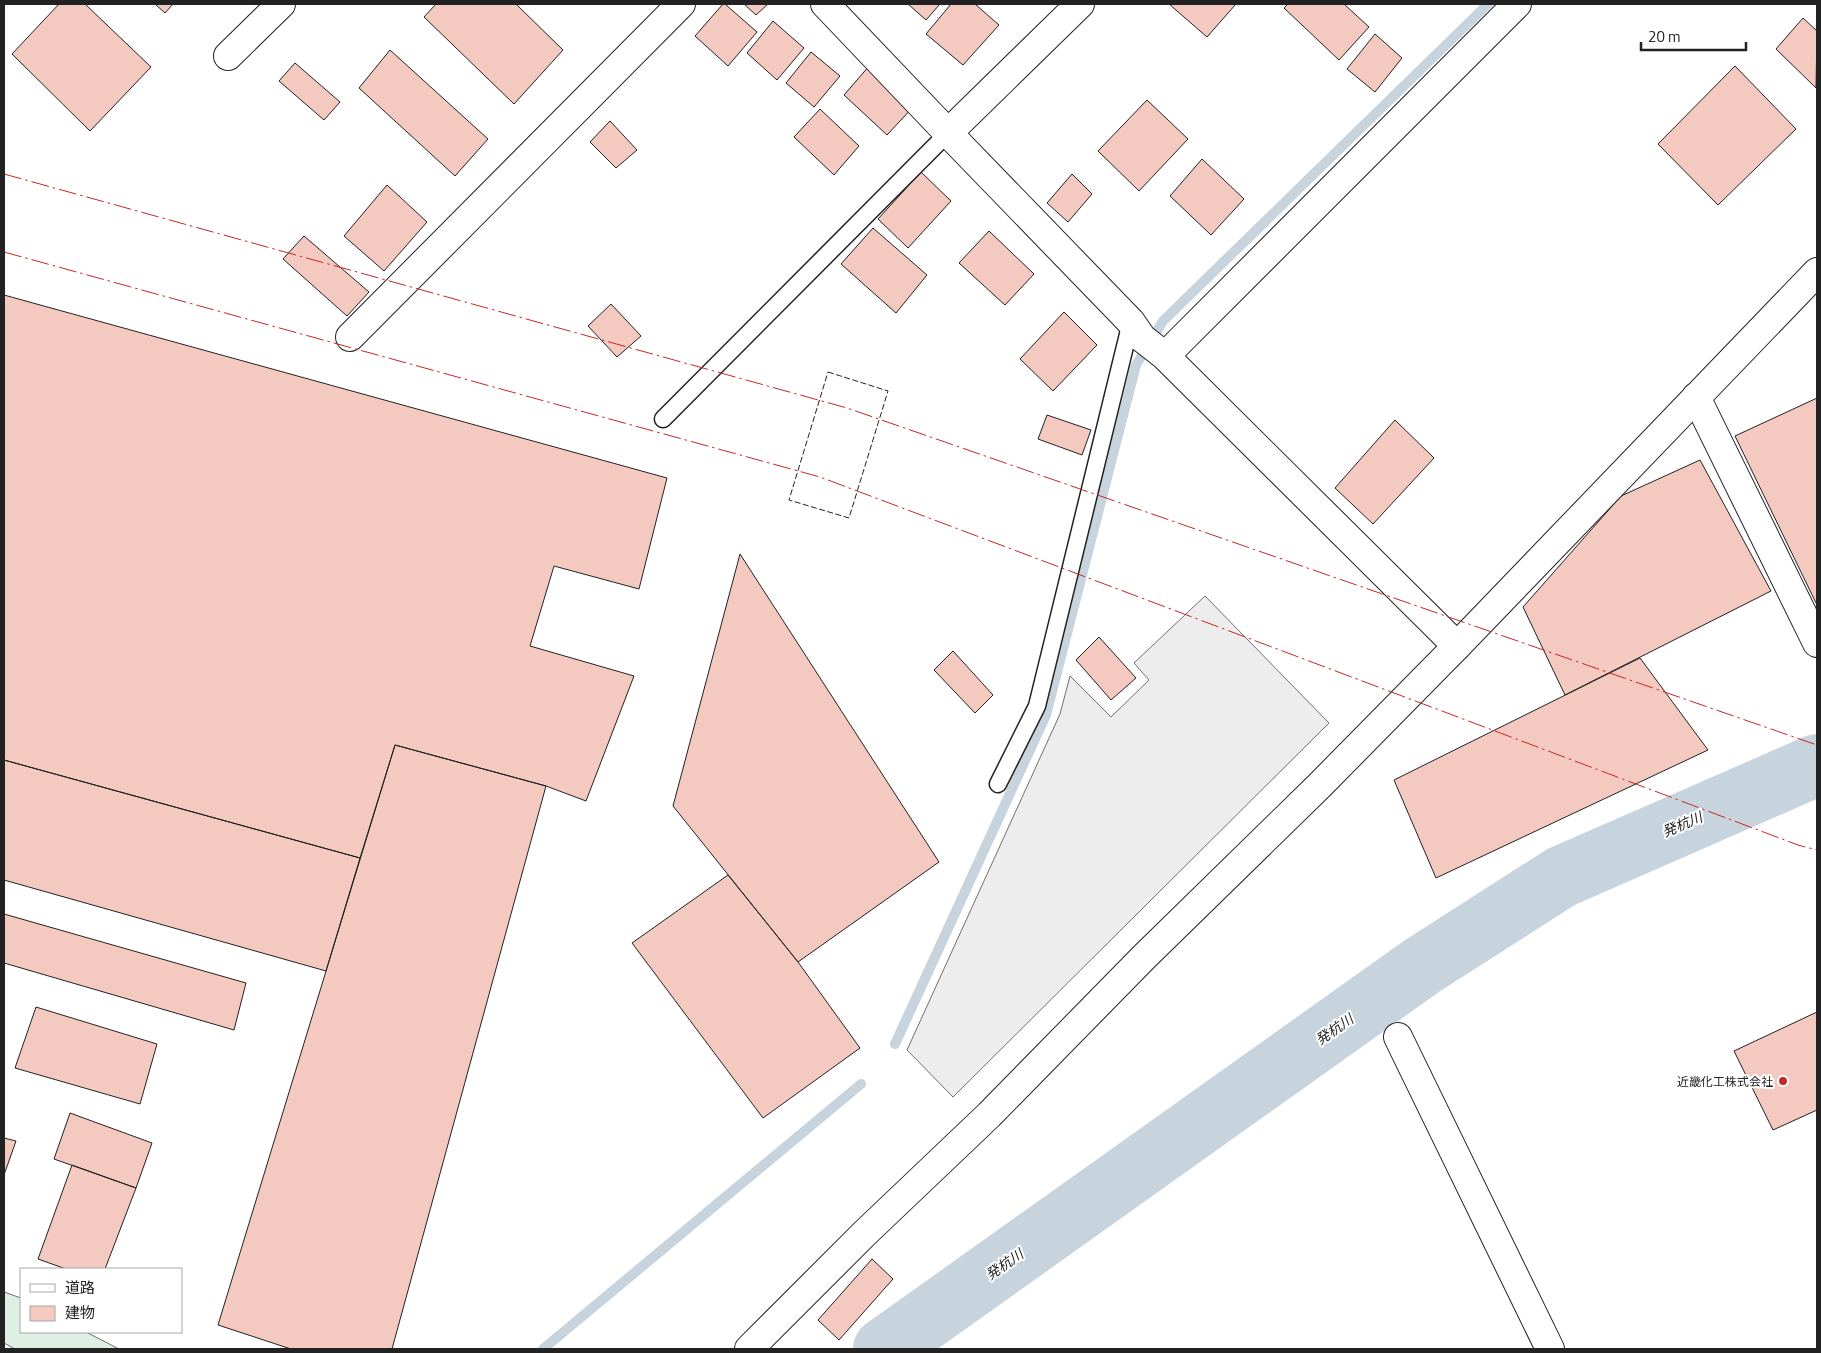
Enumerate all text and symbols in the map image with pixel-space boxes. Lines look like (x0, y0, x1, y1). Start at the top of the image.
scale bar (1641, 20, 1746, 52)
text: 20 m (1648, 25, 1681, 48)
water label: 発杭川 (1659, 805, 1707, 842)
water label: 発杭川 (1311, 1007, 1359, 1050)
place label: 近畿化工株式会社 (1677, 1072, 1773, 1091)
marker: 近畿化工株式会社 (1777, 1075, 1789, 1087)
water label: 発杭川 (981, 1242, 1029, 1285)
legend (20, 1268, 182, 1333)
text: 道路 (65, 1276, 95, 1299)
text: 建物 (65, 1301, 95, 1324)

